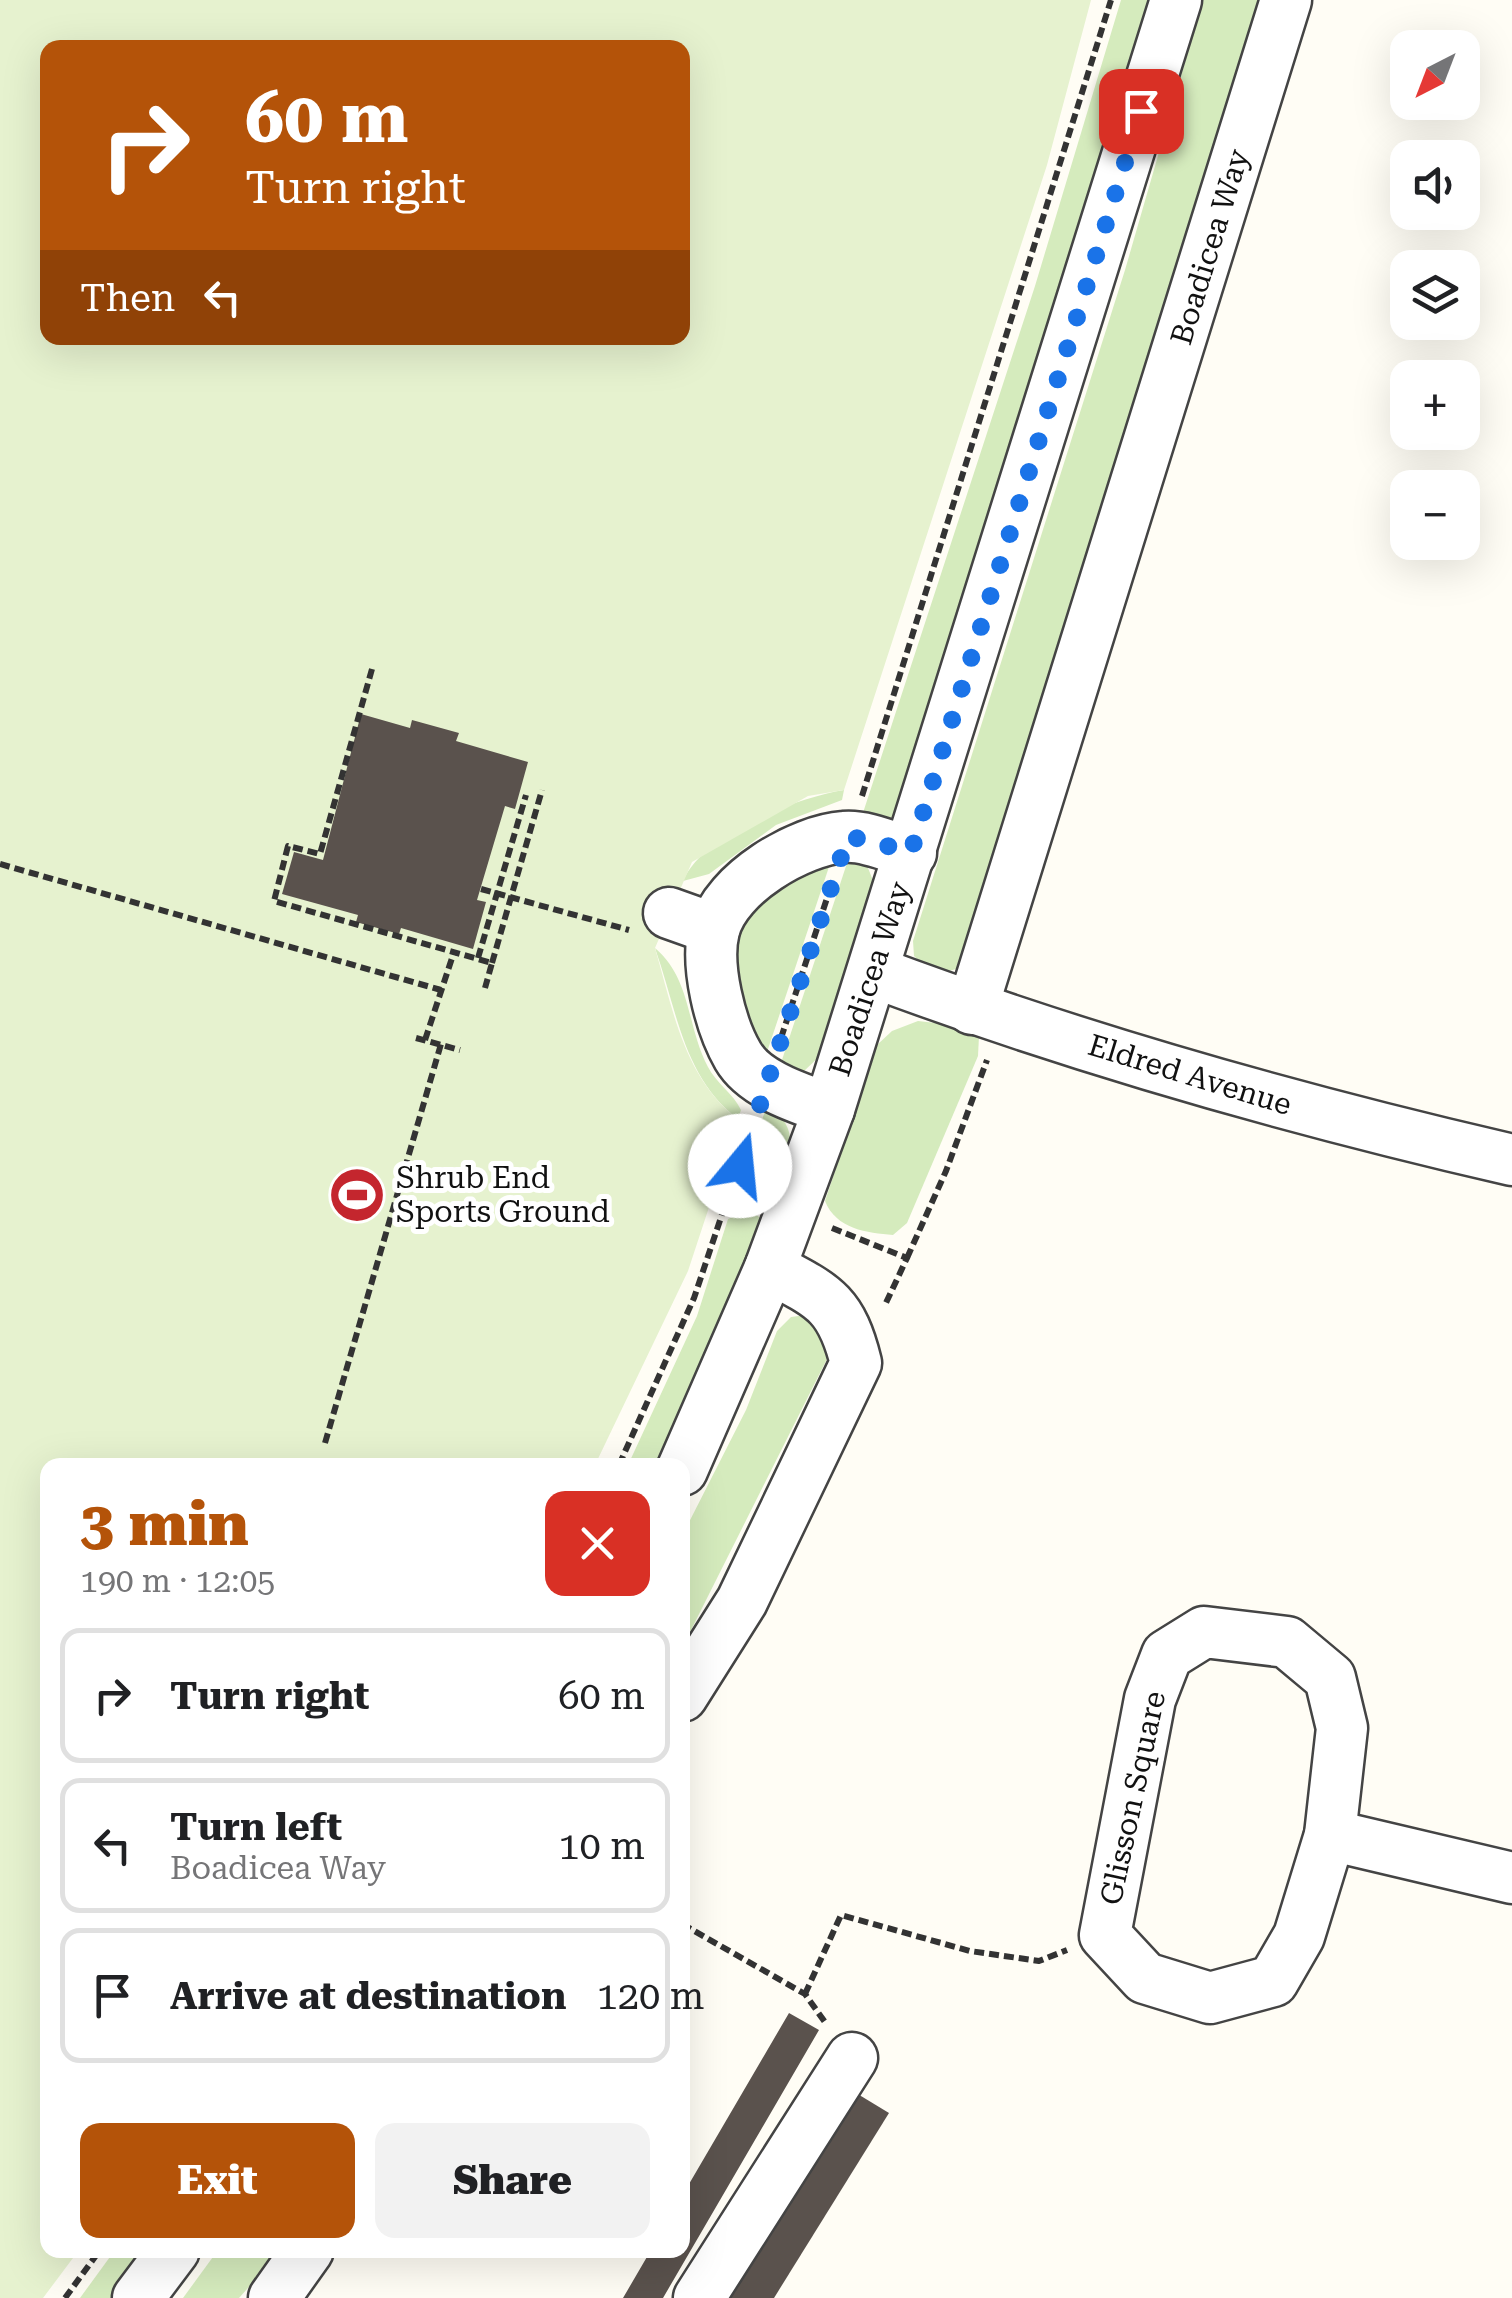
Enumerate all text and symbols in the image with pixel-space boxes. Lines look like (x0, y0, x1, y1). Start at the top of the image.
north arrow (1390, 30, 1480, 120)
map controls (1390, 30, 1480, 560)
pin (1099, 69, 1184, 154)
text: 60 m (245, 77, 409, 159)
icon: right (80, 80, 210, 210)
icon: arrive (1114, 84, 1169, 139)
button: sound (1390, 140, 1480, 230)
street label: Boadicea Way (1163, 145, 1256, 349)
text: Turn right (245, 161, 466, 214)
button: layers (1390, 250, 1480, 340)
icon: left (195, 270, 250, 325)
text: Then (80, 276, 175, 320)
button: + (1390, 360, 1480, 450)
button: − (1390, 470, 1480, 560)
street label: Boadicea Way (822, 877, 918, 1081)
street label: Eldred Avenue (1084, 1027, 1296, 1122)
position arrow (688, 1114, 792, 1218)
place label: Shrub End Sports Ground (396, 1160, 610, 1229)
sports icon: Shrub End Sports Ground (327, 1165, 387, 1225)
text: 3 min (80, 1489, 249, 1560)
button: close (545, 1491, 650, 1596)
text: 190 m · 12:05 (80, 1562, 275, 1600)
icon: right (85, 1668, 140, 1723)
text: Turn right (170, 1674, 369, 1718)
text: 60 m (558, 1674, 645, 1718)
street label: Glisson Square (1093, 1688, 1172, 1908)
text: Turn left (170, 1805, 342, 1849)
icon: left (85, 1818, 140, 1873)
text: 10 m (558, 1824, 645, 1868)
text: Boadicea Way (170, 1849, 386, 1887)
icon: arrive (85, 1968, 140, 2023)
text: Arrive at destination (170, 1974, 566, 2018)
text: 120 m (596, 1974, 705, 2018)
button: Exit (80, 2123, 355, 2238)
button: Share (375, 2123, 650, 2238)

